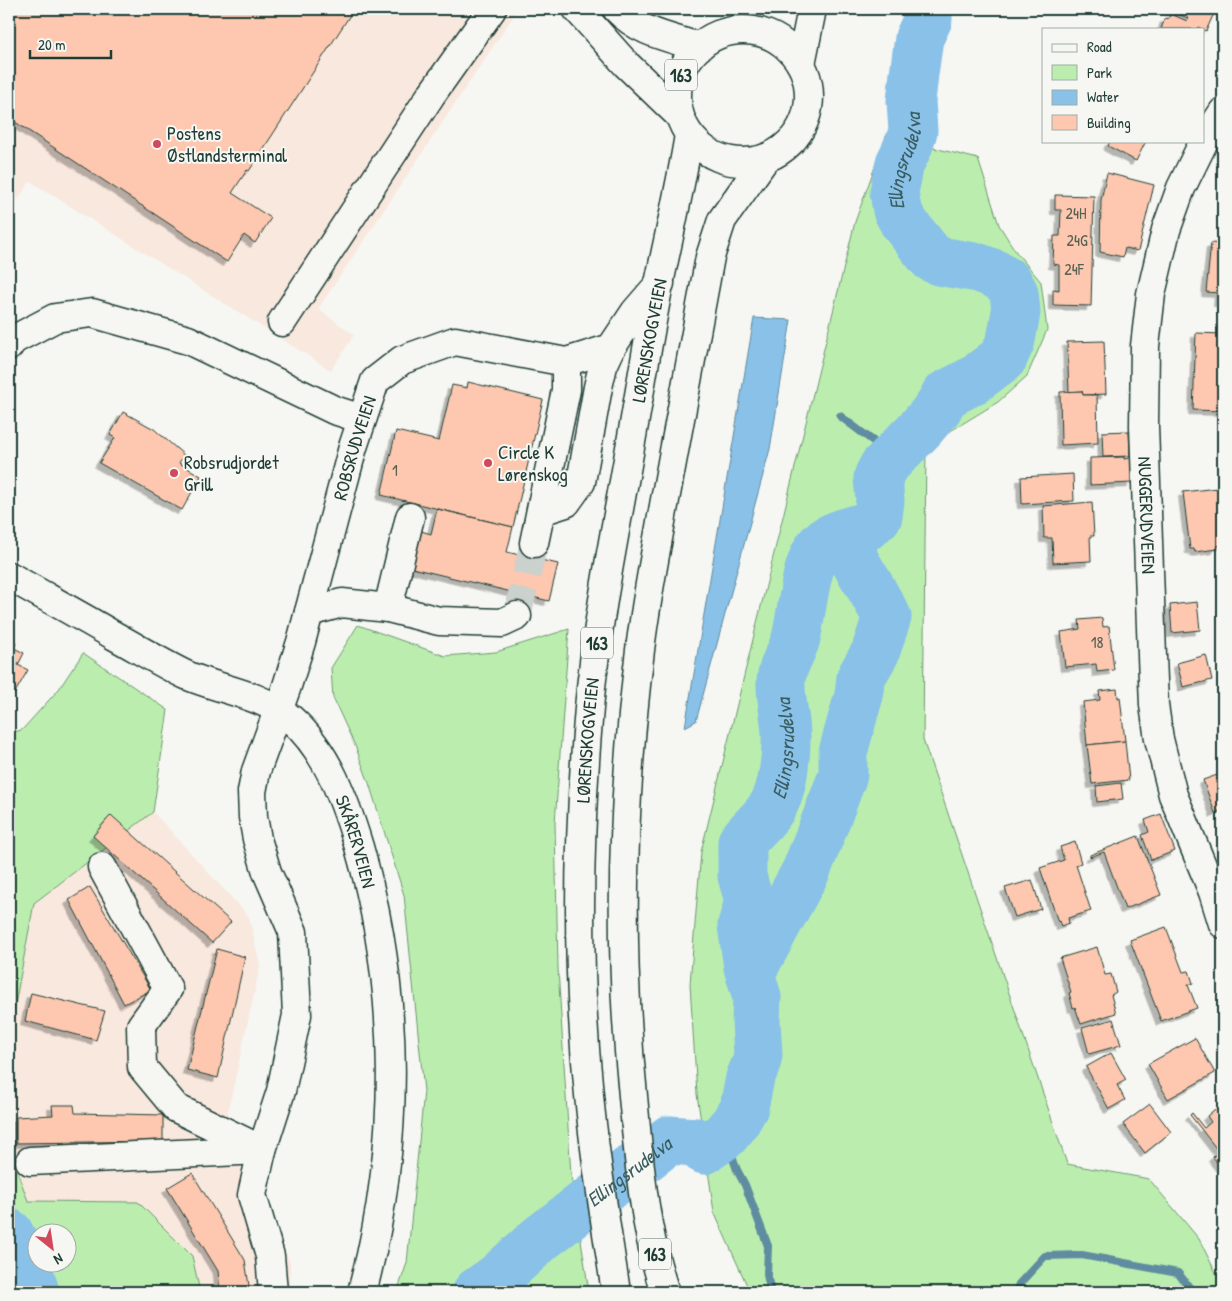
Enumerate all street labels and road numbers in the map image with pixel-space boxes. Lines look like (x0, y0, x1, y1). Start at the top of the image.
road number: 163 (665, 60, 697, 90)
street label: LØRENSKOGVEIEN (625, 276, 673, 404)
street label: ROBSRUDVEIEN (326, 392, 382, 503)
street label: NUGGERUDVEIEN (1132, 456, 1162, 574)
road number: 163 (581, 628, 613, 658)
street label: LØRENSKOGVEIEN (570, 676, 605, 804)
street label: SKÅRERVEIEN (329, 791, 382, 890)
road number: 163 (639, 1238, 671, 1270)

